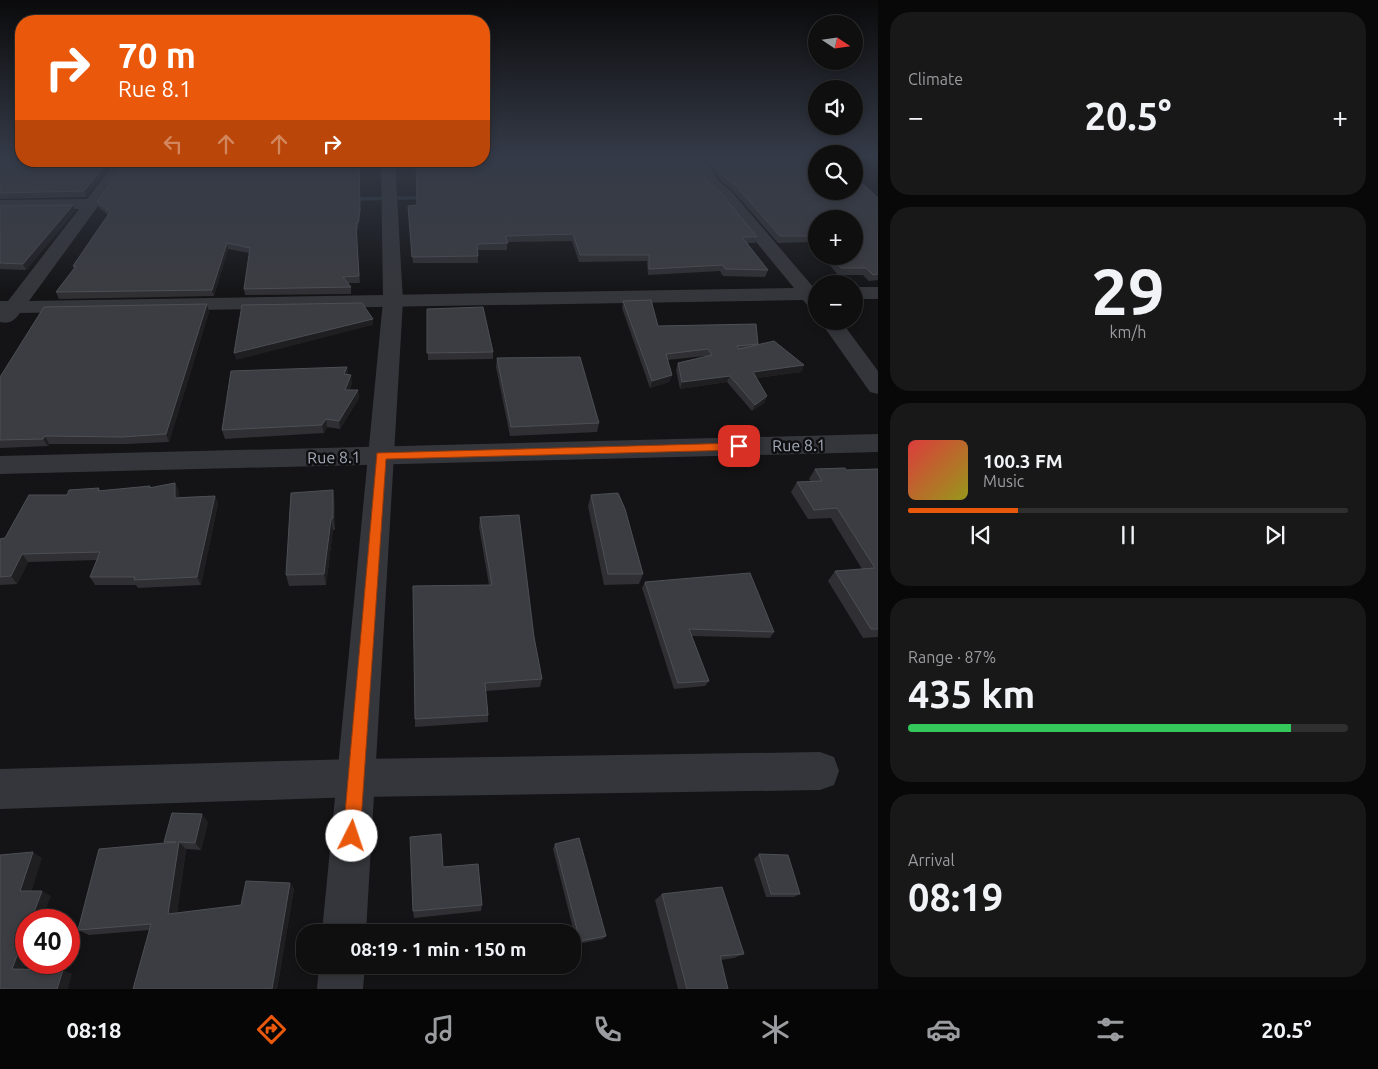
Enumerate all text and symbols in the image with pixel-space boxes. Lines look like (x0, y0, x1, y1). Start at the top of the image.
north arrow (808, 15, 862, 70)
map controls (808, 15, 863, 330)
icon: right (35, 35, 100, 100)
text: 70 m (118, 35, 196, 75)
text: Climate (908, 70, 963, 88)
text: Rue 8.1 (118, 76, 192, 101)
button: sound (808, 80, 863, 135)
text: 20.5° (1084, 95, 1172, 137)
text: − (908, 101, 924, 132)
text: + (1332, 101, 1348, 132)
icon: left (159, 130, 187, 158)
icon: ahead (212, 130, 240, 158)
icon: ahead (265, 130, 293, 158)
icon: right (318, 130, 346, 158)
button: search (808, 145, 863, 200)
button: + (808, 210, 863, 265)
text: 29 (1091, 254, 1165, 327)
button: − (808, 275, 863, 330)
text: km/h (1110, 323, 1146, 341)
pin (718, 425, 760, 467)
icon: arrive (725, 432, 753, 460)
street label: Rue 8.1 (772, 436, 826, 454)
street label: Rue 8.1 (307, 448, 361, 466)
text: 100.3 FM (983, 450, 1063, 472)
text: Music (983, 472, 1024, 490)
icon: previous (967, 521, 995, 549)
icon: pause (1114, 521, 1142, 549)
icon: next (1261, 521, 1289, 549)
text: Range · 87% (908, 648, 996, 666)
text: 435 km (908, 673, 1035, 715)
position arrow (325, 809, 377, 861)
text: Arrival (908, 851, 955, 869)
text: 08:19 (908, 876, 1003, 918)
speed limit sign: 40 (15, 909, 80, 974)
text: 08:19 · 1 min · 150 m (351, 938, 526, 960)
icon: directions (254, 1012, 289, 1047)
icon: music (422, 1012, 457, 1047)
icon: phone (590, 1012, 625, 1047)
icon: climate (758, 1012, 793, 1047)
icon: car (926, 1012, 961, 1047)
icon: filters (1093, 1012, 1128, 1047)
text: 08:18 (66, 1017, 121, 1042)
text: 20.5° (1261, 1017, 1312, 1042)

